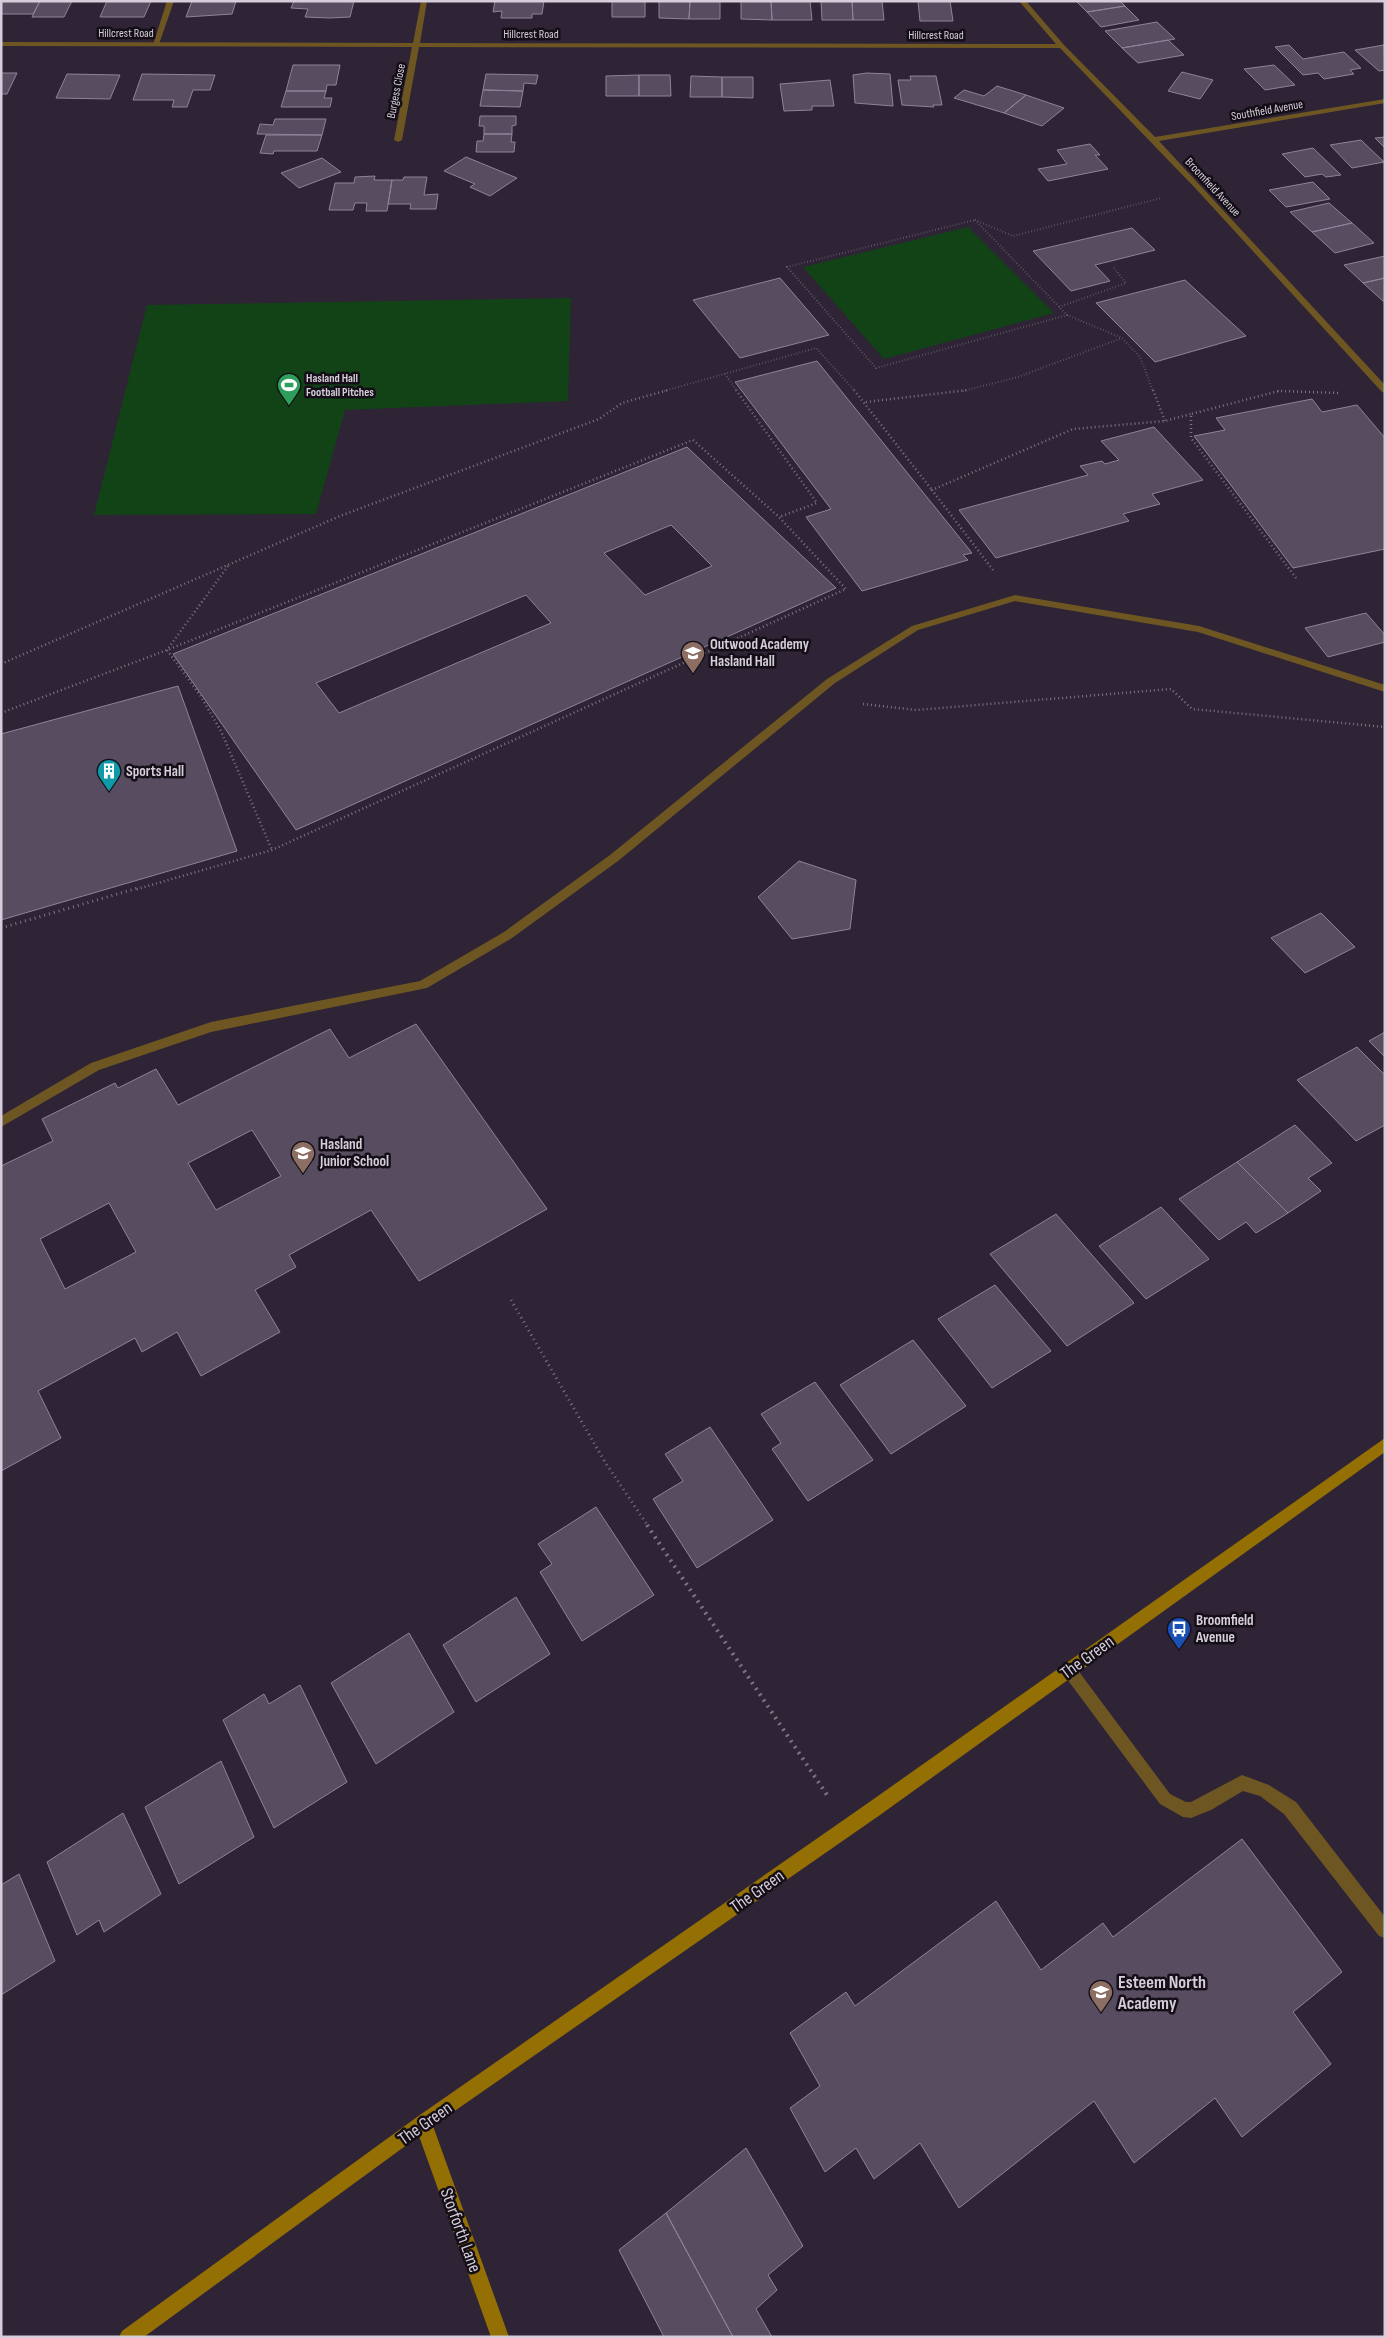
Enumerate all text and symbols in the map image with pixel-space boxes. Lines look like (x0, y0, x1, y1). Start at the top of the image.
street label: Hillcrest Road (98, 26, 154, 41)
street label: Hillcrest Road (503, 27, 559, 42)
street label: Hillcrest Road (908, 28, 964, 43)
street label: Burgess Close (384, 62, 409, 120)
street label: Southfield Avenue (1230, 97, 1304, 124)
street label: Broomfield Avenue (1182, 155, 1244, 220)
place label: Hasland Hall Football Pitches (306, 371, 374, 400)
sports icon: Hasland Hall Football Pitches (276, 372, 302, 406)
place label: Outwood Academy Hasland Hall (710, 635, 810, 671)
school or university icon: Outwood Academy Hasland Hall (680, 640, 706, 674)
building icon: Sports Hall (96, 758, 122, 792)
place label: Sports Hall (126, 762, 184, 781)
place label: Hasland Junior School (319, 1135, 389, 1171)
school or university icon: Hasland Junior School (290, 1140, 316, 1174)
place label: Broomfield Avenue (1195, 1611, 1254, 1647)
bus stop icon: Broomfield Avenue (1166, 1616, 1192, 1650)
street label: The Green (1056, 1631, 1118, 1684)
street label: The Green (726, 1865, 788, 1918)
place label: Esteem North Academy (1117, 1972, 1206, 2014)
school or university icon: Esteem North Academy (1088, 1979, 1114, 2013)
street label: The Green (394, 2097, 456, 2150)
street label: Storforth Lane (436, 2185, 485, 2275)

